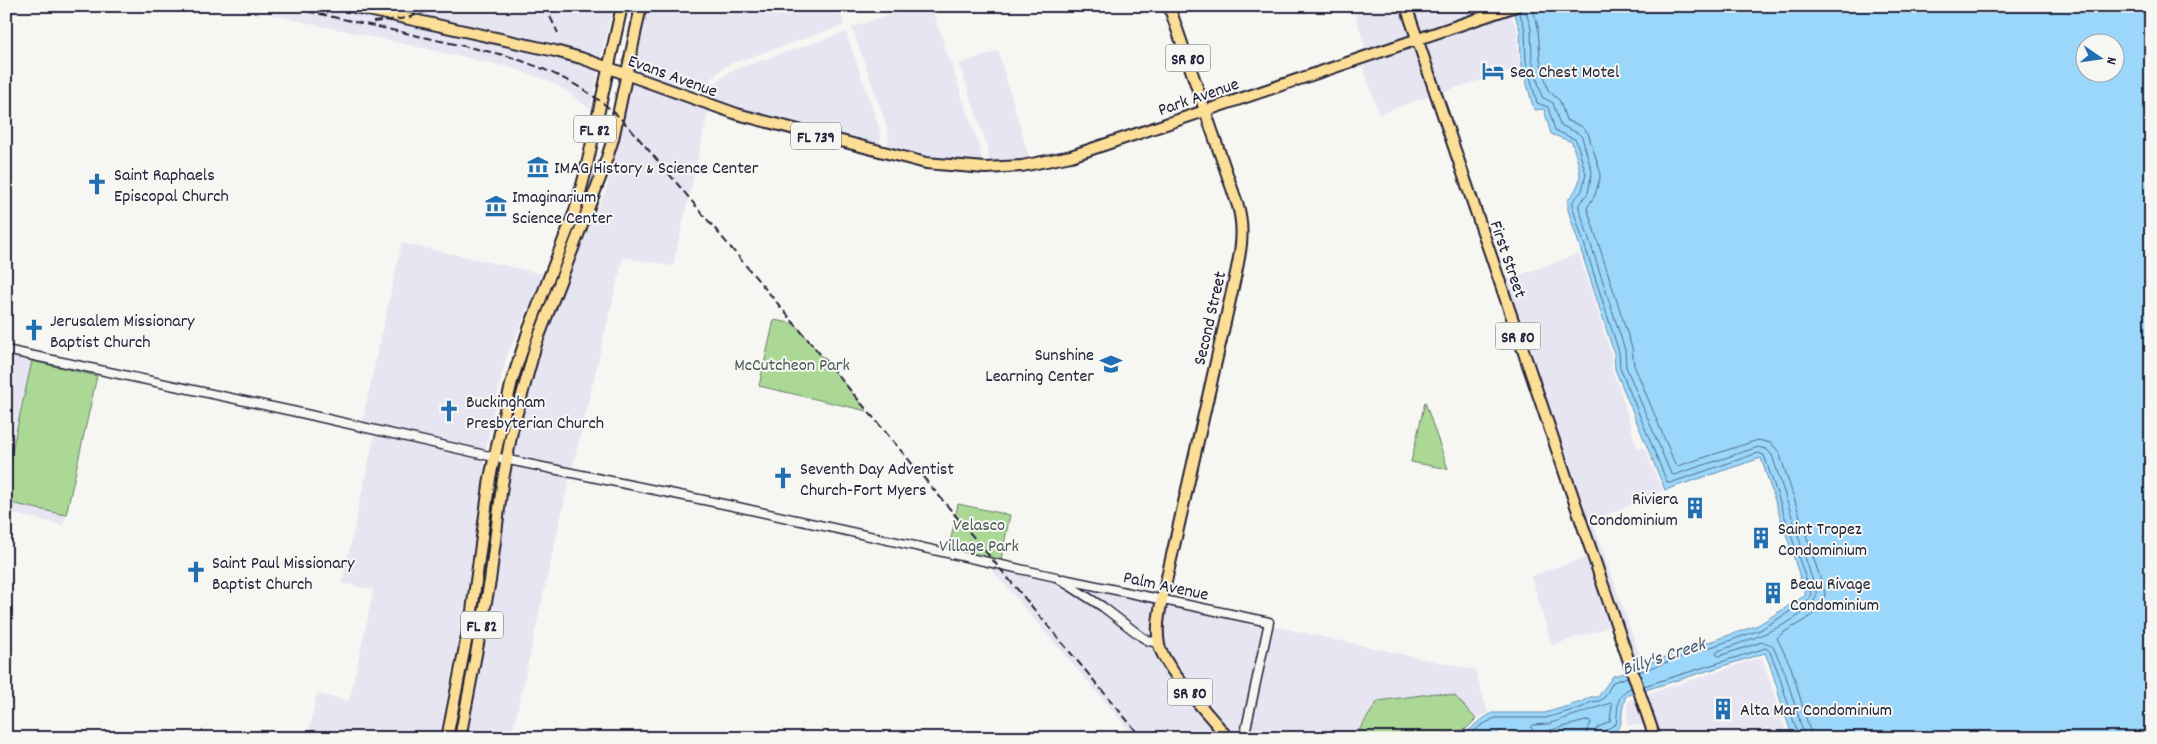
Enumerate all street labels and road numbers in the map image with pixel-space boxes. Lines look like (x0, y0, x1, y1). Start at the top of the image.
road number: SR 80 (1166, 44, 1210, 72)
street label: Evans Avenue (624, 50, 720, 105)
street label: Park Avenue (1155, 73, 1243, 124)
road number: FL 82 (574, 116, 616, 142)
road number: FL 739 (791, 122, 841, 150)
street label: First Street (1482, 218, 1532, 302)
street label: Second Street (1188, 269, 1234, 368)
road number: SR 80 (1496, 322, 1540, 350)
street label: Palm Avenue (1121, 566, 1211, 609)
road number: FL 82 (461, 612, 503, 638)
road number: SR 80 (1168, 679, 1212, 706)

